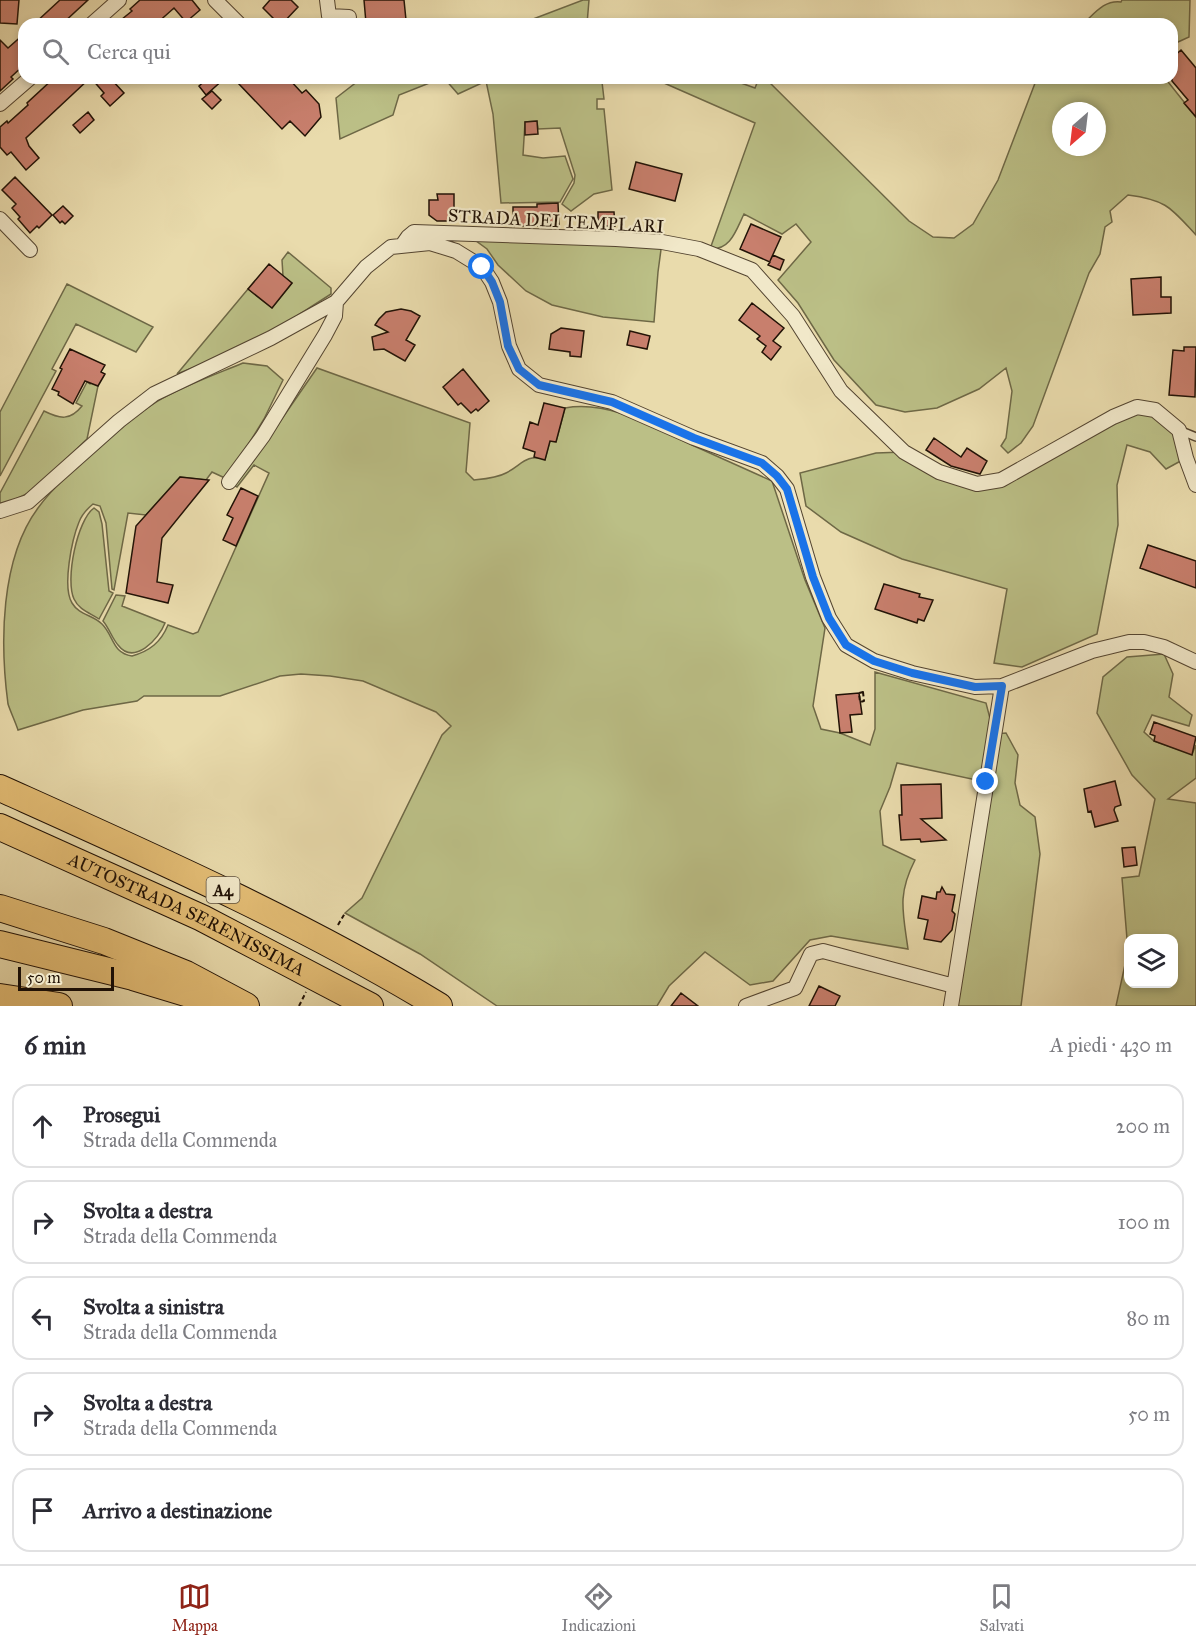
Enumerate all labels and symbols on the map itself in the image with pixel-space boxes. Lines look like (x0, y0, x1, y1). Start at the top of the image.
north arrow (1052, 102, 1106, 156)
street label: STRADA DEI TEMPLARI (447, 204, 665, 238)
route start (468, 253, 494, 279)
route end (972, 768, 998, 794)
street label: AUTOSTRADA SERENISSIMA (64, 848, 309, 981)
road number: A4 (206, 877, 240, 903)
scale bar (18, 964, 114, 992)

